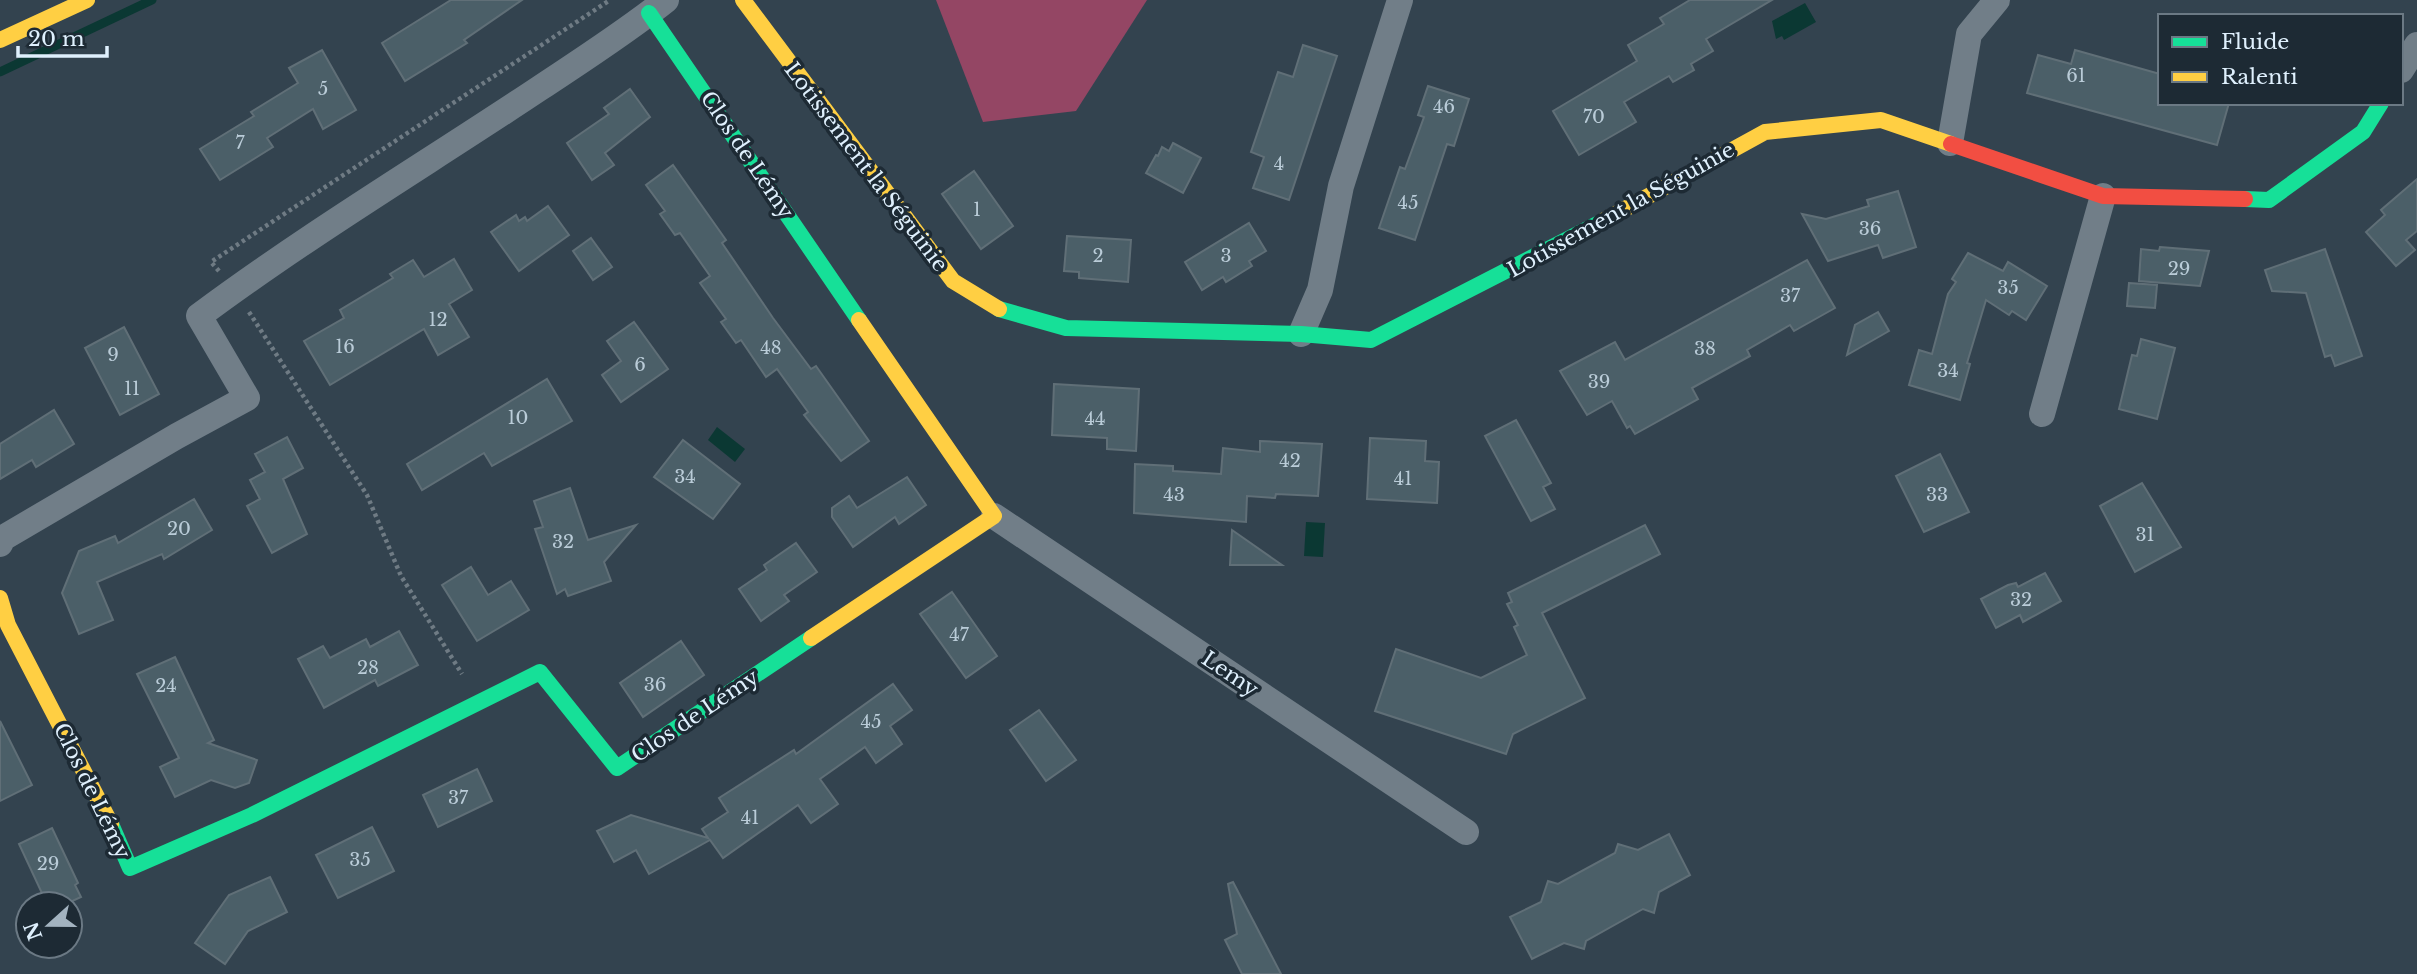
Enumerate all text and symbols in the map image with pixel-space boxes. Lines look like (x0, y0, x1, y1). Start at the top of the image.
scale bar (18, 14, 107, 58)
legend (2158, 14, 2403, 105)
text: 20 m (28, 26, 85, 52)
text: Fluide (2221, 29, 2289, 55)
street label: Lotissement la Séguinie (779, 57, 953, 277)
text: Ralenti (2221, 64, 2298, 90)
house number: 61 (2066, 65, 2086, 87)
house number: 5 (318, 78, 328, 100)
street label: Clos de Lémy (695, 86, 799, 224)
house number: 46 (1433, 96, 1455, 118)
house number: 70 (1583, 106, 1605, 128)
house number: 7 (235, 132, 245, 154)
street label: Lotissement la Séguinie (1503, 137, 1739, 283)
house number: 4 (1274, 153, 1284, 175)
house number: 45 (1398, 192, 1418, 214)
house number: 1 (973, 199, 981, 221)
house number: 36 (1859, 218, 1881, 240)
house number: 2 (1092, 245, 1104, 267)
house number: 3 (1220, 245, 1232, 267)
house number: 29 (2168, 258, 2190, 280)
house number: 35 (1997, 277, 2019, 299)
house number: 37 (1780, 285, 1801, 307)
house number: 12 (428, 309, 448, 331)
house number: 16 (335, 336, 355, 358)
house number: 48 (760, 337, 782, 359)
house number: 38 (1694, 338, 1716, 360)
house number: 9 (107, 344, 119, 366)
house number: 6 (634, 354, 646, 376)
house number: 34 (1937, 360, 1959, 382)
house number: 39 (1588, 371, 1610, 393)
house number: 11 (124, 378, 140, 400)
house number: 10 (508, 407, 528, 429)
house number: 44 (1084, 408, 1106, 430)
house number: 42 (1279, 450, 1301, 472)
house number: 34 (674, 466, 696, 488)
house number: 41 (1394, 468, 1412, 490)
house number: 43 (1163, 484, 1185, 506)
house number: 33 (1926, 484, 1948, 506)
house number: 20 (167, 518, 191, 540)
house number: 31 (2135, 524, 2155, 546)
house number: 32 (552, 531, 574, 553)
house number: 32 (2010, 589, 2032, 611)
house number: 47 (949, 624, 970, 646)
street label: Lemy (1197, 646, 1264, 703)
house number: 28 (357, 657, 379, 679)
street label: Clos de Lémy (626, 664, 764, 768)
house number: 36 (644, 674, 666, 696)
house number: 24 (155, 675, 177, 697)
house number: 45 (861, 711, 881, 733)
street label: Clos de Lémy (48, 719, 136, 864)
house number: 37 (448, 787, 469, 809)
house number: 41 (741, 807, 759, 829)
house number: 35 (349, 849, 371, 871)
house number: 29 (37, 853, 59, 875)
north arrow (14, 890, 84, 960)
text: N (20, 918, 48, 943)

